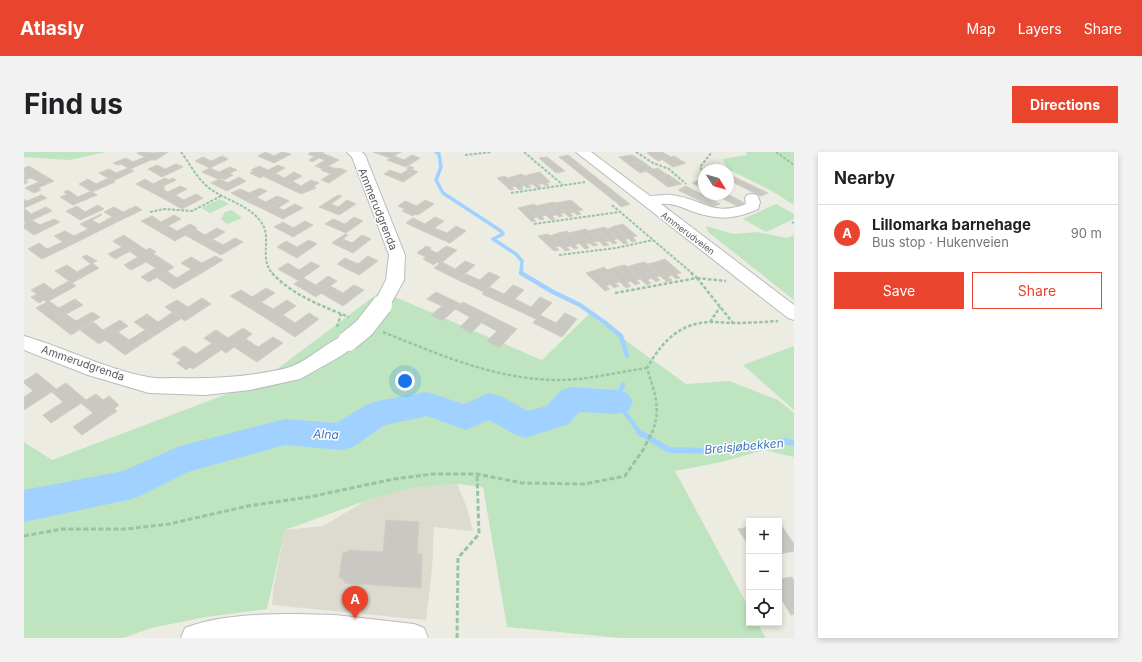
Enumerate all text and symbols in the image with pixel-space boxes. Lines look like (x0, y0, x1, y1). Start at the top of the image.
text: Atlasly (20, 17, 84, 40)
text: Map (967, 20, 996, 37)
text: Layers (1018, 20, 1062, 37)
text: Share (1084, 20, 1122, 37)
button: Directions (1012, 86, 1118, 123)
text: Find us (24, 87, 123, 121)
north arrow (698, 164, 734, 200)
street label: Ammerudgrenda (355, 166, 401, 252)
text: Nearby (834, 168, 895, 188)
street label: Ammerudveien (659, 209, 717, 257)
text: Lillomarka barnehage (872, 215, 1031, 234)
text: A (842, 225, 852, 241)
text: 90 m (1071, 225, 1102, 241)
text: Bus stop · Hukenveien (872, 234, 1009, 250)
button: Save (834, 272, 964, 309)
button: Share (972, 272, 1102, 309)
street label: Ammerudgrenda (40, 342, 126, 384)
your location (395, 371, 415, 391)
water label: Alna (312, 426, 339, 442)
water label: Breisjøbekken (704, 435, 784, 457)
map controls (746, 518, 782, 626)
button: + (746, 518, 782, 554)
button: − (746, 554, 782, 590)
pin: A (342, 586, 368, 619)
button: locate (746, 590, 782, 626)

